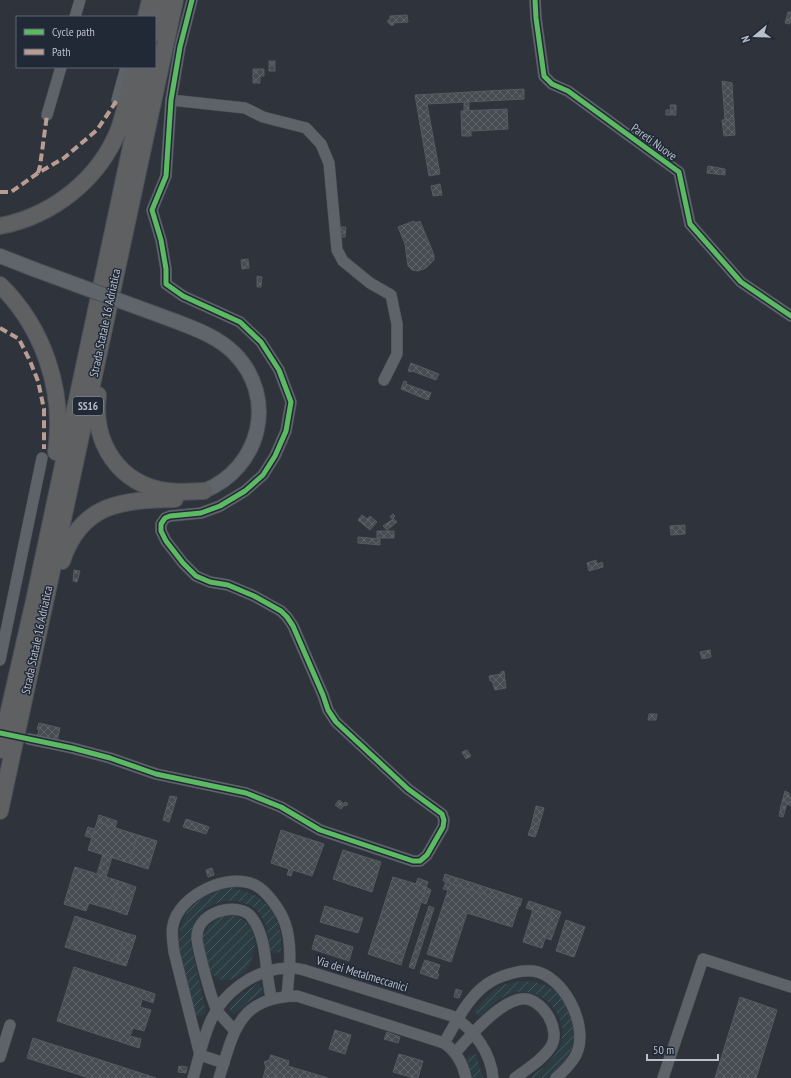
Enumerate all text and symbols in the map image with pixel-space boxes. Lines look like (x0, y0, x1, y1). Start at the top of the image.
legend (16, 16, 156, 68)
north arrow (735, 16, 775, 56)
text: Cycle path (52, 24, 95, 39)
text: N (738, 34, 753, 44)
text: Path (52, 44, 70, 59)
street label: Pareti Nuove (628, 120, 680, 163)
street label: Strada Statale 16 Adriatica (86, 267, 123, 378)
road number: SS16 (73, 397, 103, 415)
street label: Strada Statale 16 Adriatica (18, 584, 55, 695)
street label: Via dei Metalmeccanici (314, 952, 410, 995)
scale bar (647, 1036, 718, 1062)
text: 50 m (653, 1042, 674, 1057)

